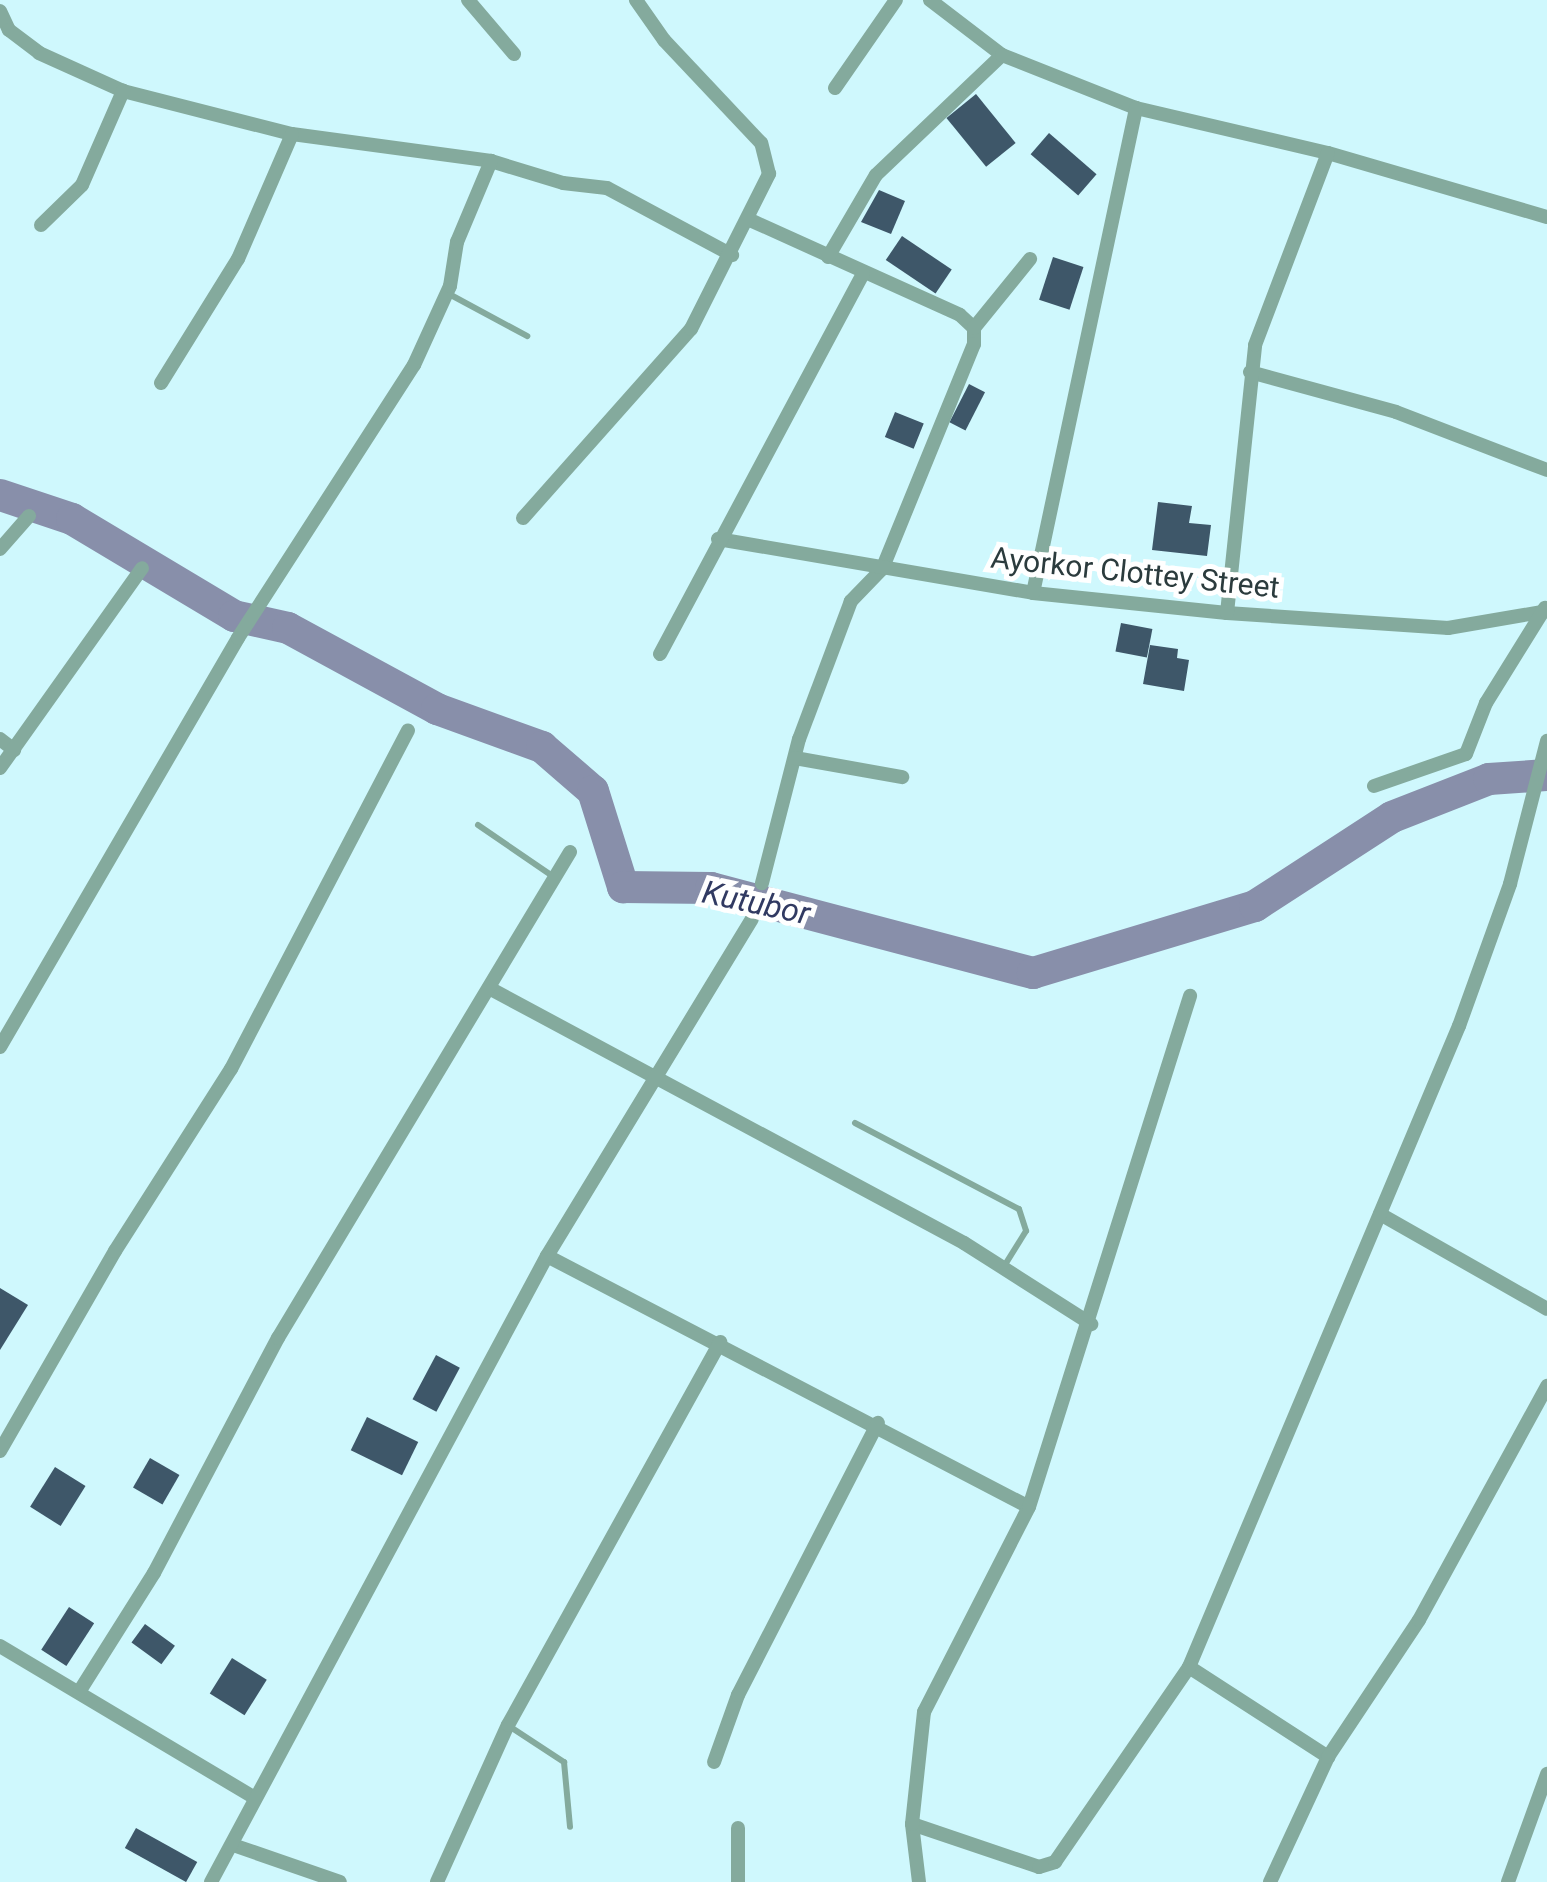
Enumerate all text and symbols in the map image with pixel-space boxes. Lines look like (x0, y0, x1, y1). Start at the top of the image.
street label: Ayorkor Clottey Street (989, 540, 1281, 606)
water label: Kutubor (699, 873, 813, 933)

